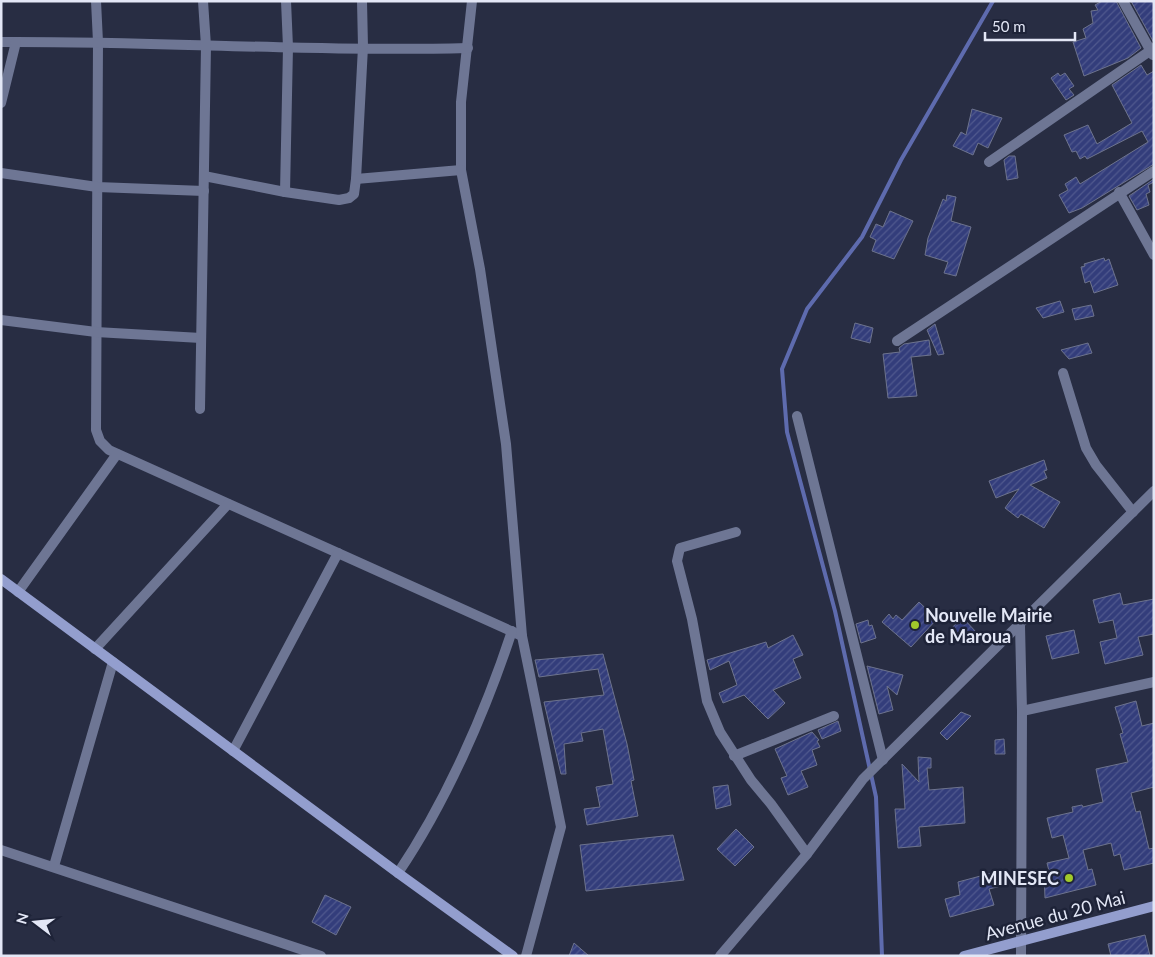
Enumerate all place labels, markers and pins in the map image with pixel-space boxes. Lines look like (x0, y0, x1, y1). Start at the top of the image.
place label: Nouvelle Mairie de Maroua (925, 604, 1053, 647)
marker: Nouvelle Mairie de Maroua (909, 619, 921, 631)
place label: MINESEC (981, 867, 1059, 889)
marker: MINESEC (1063, 872, 1075, 884)

